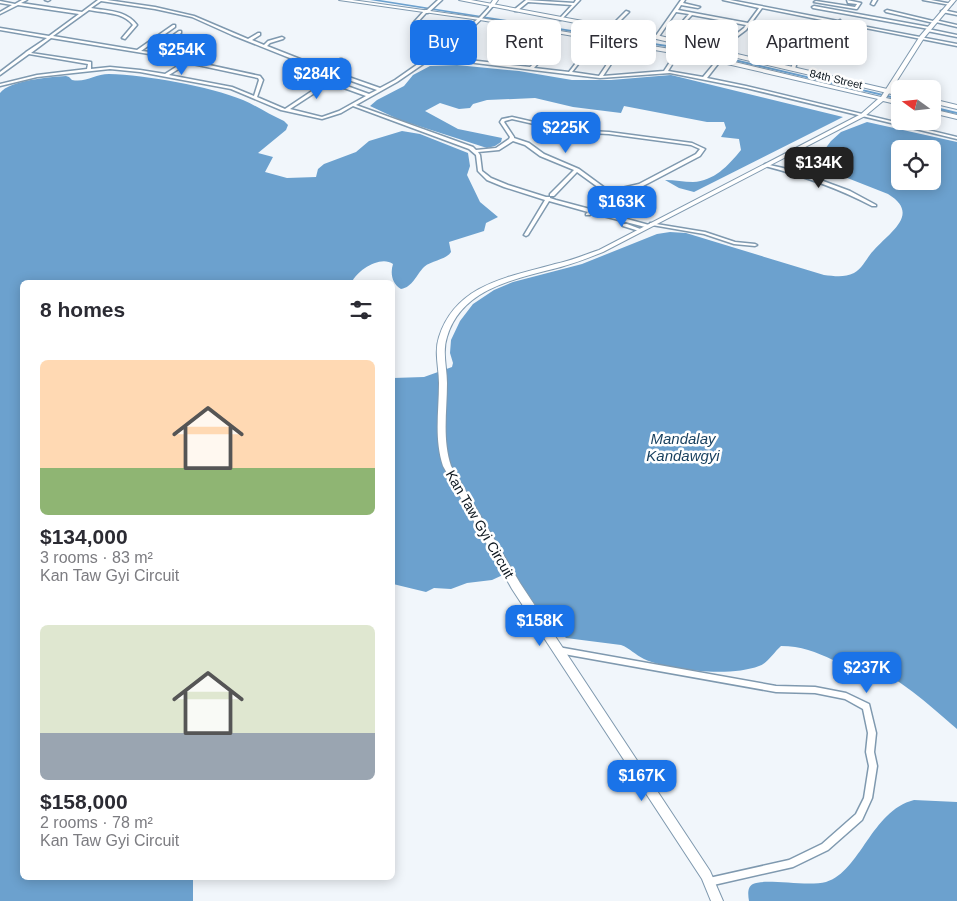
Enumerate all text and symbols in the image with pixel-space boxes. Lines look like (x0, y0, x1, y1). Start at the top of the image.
chip: Buy (410, 20, 477, 65)
chip: Rent (487, 20, 561, 65)
chip: Filters (571, 20, 656, 65)
chip: New (666, 20, 738, 65)
chip: Apartment (748, 20, 867, 65)
pin: $254K (147, 34, 217, 76)
text: $254K (158, 41, 206, 58)
pin: $284K (282, 58, 352, 100)
text: $284K (293, 65, 341, 82)
street label: 84th Street (808, 67, 864, 91)
north arrow (891, 80, 941, 130)
map controls (891, 80, 941, 190)
pin: $225K (531, 112, 601, 154)
text: $225K (542, 119, 590, 136)
button: locate (891, 140, 941, 190)
pin: $134K (784, 146, 854, 189)
text: $134K (795, 154, 843, 171)
pin: $163K (587, 186, 657, 228)
text: $163K (598, 193, 646, 210)
icon: filters (347, 296, 375, 324)
text: 8 homes (40, 298, 125, 321)
icon: home (163, 393, 253, 483)
water label: Mandalay Kandawgyi (646, 430, 720, 464)
street label: Kan Taw Gyi Circuit (443, 467, 517, 581)
text: $134,000 (40, 525, 128, 548)
text: 3 rooms · 83 m² (40, 549, 153, 566)
text: Kan Taw Gyi Circuit (40, 567, 179, 584)
pin: $158K (505, 604, 575, 647)
text: $158K (516, 612, 564, 629)
pin: $237K (832, 652, 902, 694)
icon: home (163, 658, 253, 748)
text: $237K (843, 659, 891, 676)
pin: $167K (607, 760, 677, 802)
text: $167K (618, 767, 666, 784)
text: $158,000 (40, 790, 128, 813)
text: 2 rooms · 78 m² (40, 814, 153, 831)
text: Kan Taw Gyi Circuit (40, 832, 179, 849)

